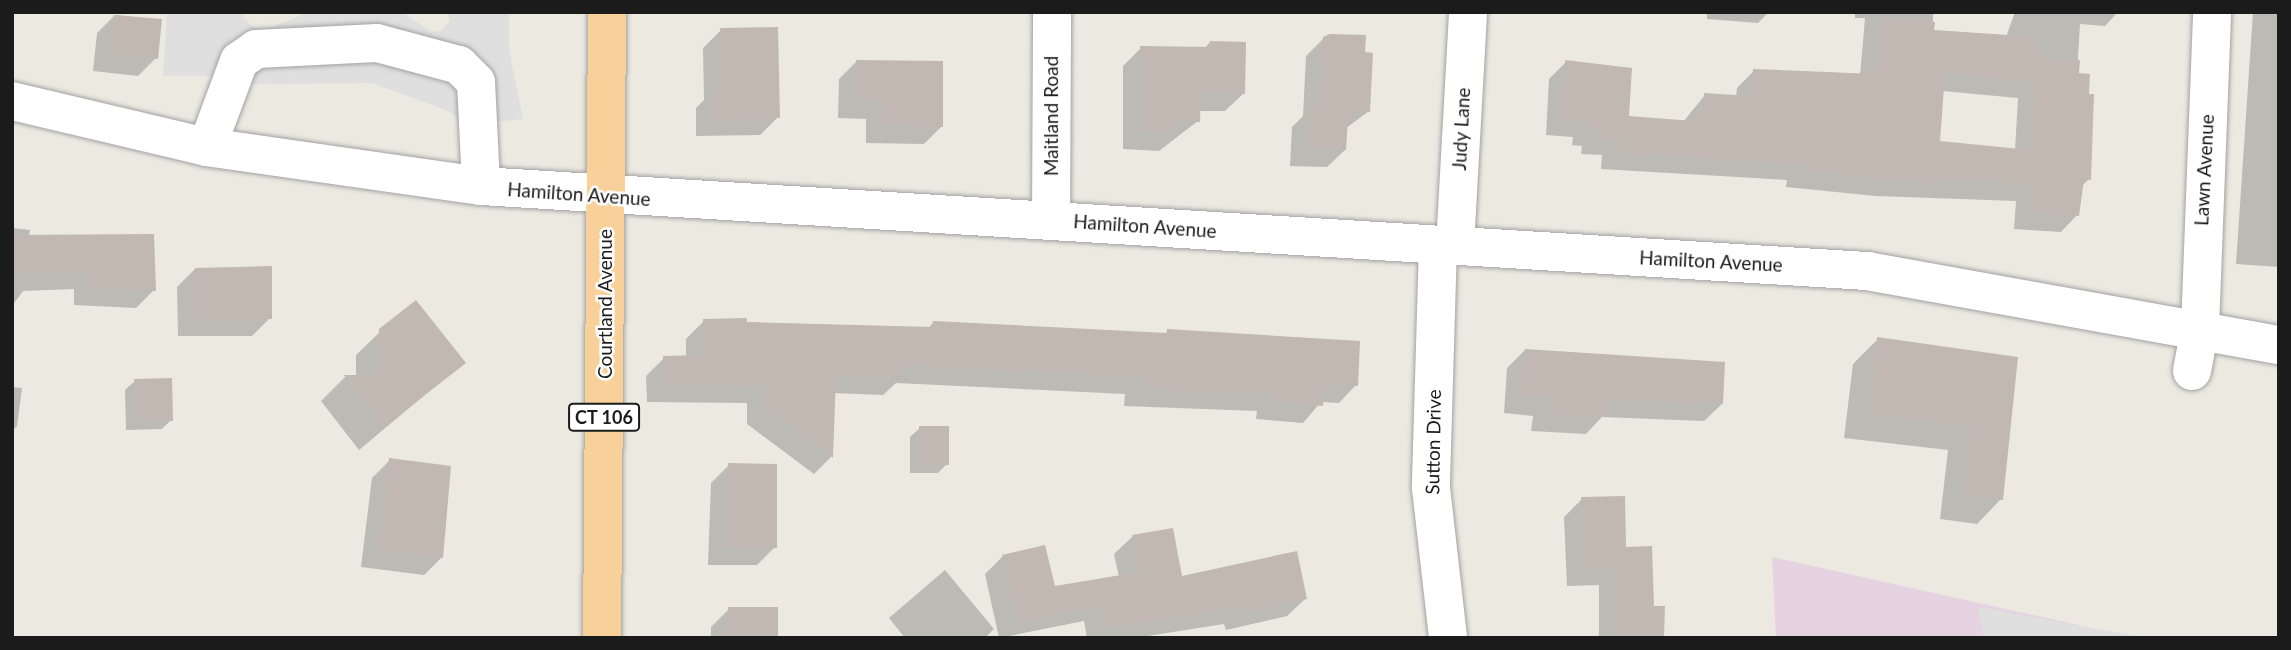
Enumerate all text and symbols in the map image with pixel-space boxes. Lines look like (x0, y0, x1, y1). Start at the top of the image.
street label: Maitland Road (1040, 56, 1062, 176)
street label: Judy Lane (1447, 87, 1475, 171)
street label: Lawn Avenue (2190, 113, 2218, 227)
street label: Hamilton Avenue (506, 178, 652, 210)
street label: Hamilton Avenue (1072, 210, 1218, 242)
street label: Courtland Avenue (594, 229, 616, 379)
street label: Hamilton Avenue (1638, 246, 1784, 276)
street label: Sutton Drive (1421, 389, 1445, 495)
road number: CT 106 (567, 402, 641, 432)

